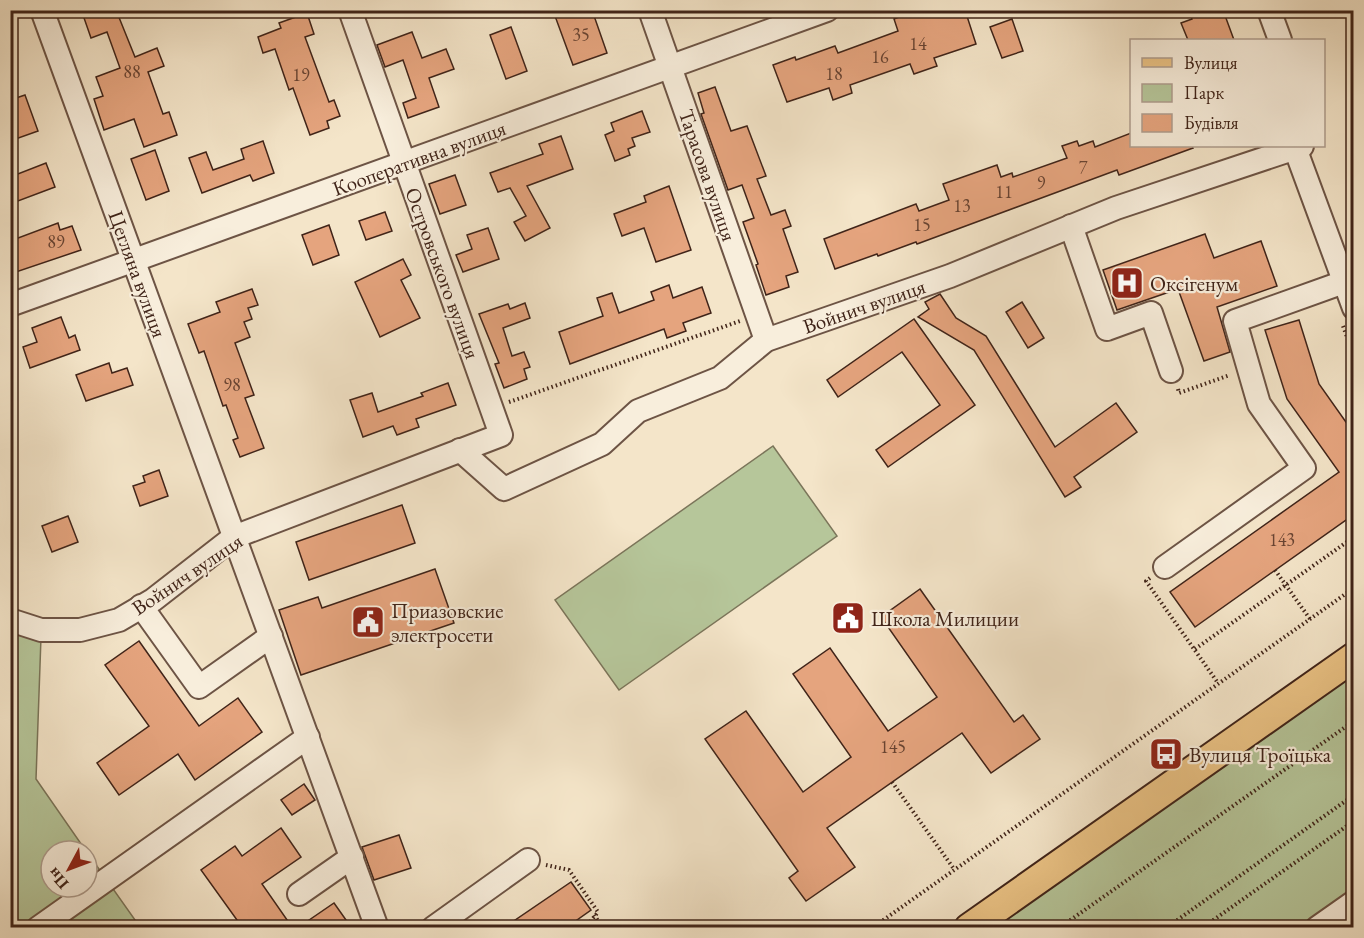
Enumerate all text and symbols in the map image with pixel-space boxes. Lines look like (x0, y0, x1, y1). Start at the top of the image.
house number: 35 (572, 23, 590, 46)
house number: 14 (909, 32, 927, 55)
legend (1130, 39, 1325, 147)
house number: 16 (871, 45, 889, 68)
text: Вулиця (1184, 51, 1237, 74)
house number: 88 (123, 60, 141, 83)
house number: 18 (825, 62, 843, 85)
house number: 19 (292, 63, 310, 86)
text: Парк (1184, 81, 1224, 104)
street label: Тарасова вулиця (673, 105, 743, 245)
text: Будівля (1184, 111, 1239, 134)
street label: Кооперативна вулиця (329, 114, 509, 202)
house number: 7 (1079, 156, 1088, 179)
house number: 9 (1037, 171, 1046, 194)
house number: 11 (995, 180, 1013, 203)
street label: Островського вулиця (399, 184, 487, 362)
house number: 13 (953, 194, 971, 217)
street label: Цегляна вулиця (103, 207, 173, 341)
house number: 15 (913, 213, 931, 236)
house number: 89 (47, 230, 65, 253)
hospital icon: Оксігенум (1109, 265, 1145, 301)
place label: Оксігенум (1150, 270, 1238, 297)
street label: Войнич вулиця (799, 272, 929, 340)
house number: 98 (223, 373, 241, 396)
street label: Войнич вулиця (126, 527, 248, 621)
house number: 143 (1269, 528, 1295, 551)
place label: Приазовские электросети (391, 597, 503, 648)
public building icon: Школа Милиции (830, 600, 866, 636)
public building icon: Приазовские электросети (350, 604, 386, 640)
place label: Школа Милиции (871, 605, 1019, 632)
house number: 145 (880, 735, 906, 758)
bus stop icon: Вулиця Троїцька (1148, 736, 1184, 772)
place label: Вулиця Троїцька (1189, 741, 1332, 768)
north arrow (39, 839, 99, 899)
text: Пн (43, 863, 73, 894)

